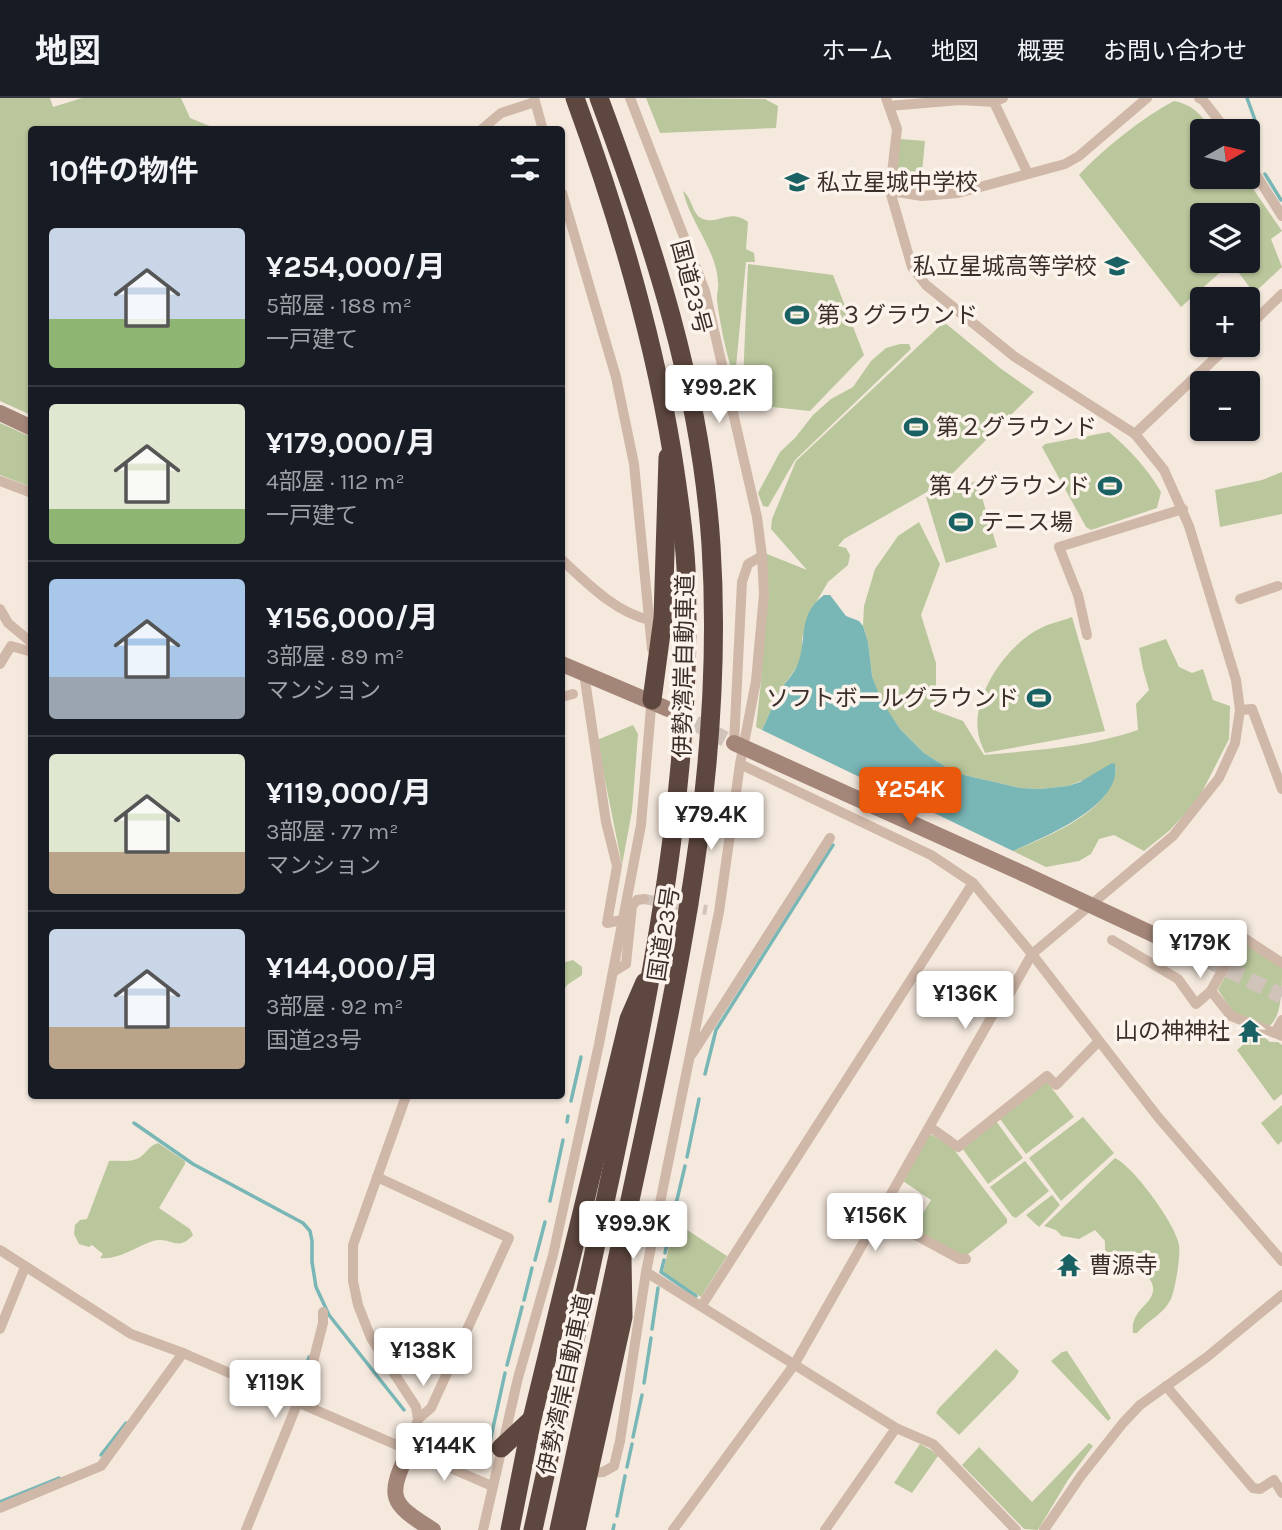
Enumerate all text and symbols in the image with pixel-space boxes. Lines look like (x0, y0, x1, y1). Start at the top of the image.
text: 地図 (35, 32, 101, 70)
text: ホーム (822, 37, 893, 65)
text: 地図 (931, 37, 979, 65)
text: 概要 (1017, 37, 1065, 65)
text: お問い合わせ (1103, 37, 1247, 65)
north arrow (1190, 119, 1260, 189)
map controls (1190, 119, 1260, 441)
icon: filters (506, 149, 544, 187)
text: 10件の物件 (49, 153, 199, 189)
school or university icon: 私立星城中学校 (783, 168, 811, 196)
place label: 私立星城中学校 (817, 169, 978, 196)
button: layers (1190, 203, 1260, 273)
street label: 国道23号 (666, 237, 716, 337)
text: ¥254,000/月 (266, 249, 446, 285)
school or university icon: 私立星城高等学校 (1103, 252, 1131, 280)
place label: 私立星城高等学校 (913, 253, 1097, 280)
icon: home (105, 256, 189, 340)
button: + (1190, 287, 1260, 357)
text: 5部屋 · 188 m² (266, 292, 412, 319)
sports icon: 第３グラウンド (783, 301, 811, 329)
place label: 第３グラウンド (817, 302, 978, 329)
text: 一戸建て (266, 326, 358, 353)
pin: ¥99.2K (662, 366, 776, 425)
button: − (1190, 371, 1260, 441)
text: ¥99.2K (681, 374, 757, 401)
sports icon: 第２グラウンド (902, 413, 930, 441)
place label: 第２グラウンド (936, 414, 1097, 441)
text: ¥179,000/月 (266, 425, 436, 461)
icon: home (105, 432, 189, 516)
text: 4部屋 · 112 m² (266, 468, 405, 495)
sports icon: 第４グラウンド (1096, 472, 1124, 500)
place label: 第４グラウンド (929, 473, 1090, 500)
text: 一戸建て (266, 502, 358, 529)
sports icon: テニス場 (947, 508, 975, 536)
place label: テニス場 (981, 509, 1073, 536)
street label: 伊勢湾岸自動車道 (669, 574, 699, 758)
text: ¥156,000/月 (266, 600, 439, 636)
icon: home (105, 607, 189, 691)
text: 3部屋 · 89 m² (266, 643, 404, 670)
text: マンション (266, 677, 381, 704)
sports icon: ソフトボールグラウンド (1025, 684, 1053, 712)
place label: ソフトボールグラウンド (766, 685, 1019, 712)
pin: ¥254K (861, 768, 959, 827)
text: ¥119,000/月 (266, 775, 432, 811)
text: ¥254K (875, 776, 945, 803)
icon: home (105, 782, 189, 866)
pin: ¥79.4K (654, 792, 768, 852)
text: ¥79.4K (675, 801, 747, 828)
text: 3部屋 · 77 m² (266, 818, 398, 845)
text: マンション (266, 852, 381, 879)
street label: 国道23号 (643, 885, 685, 983)
pin: ¥179K (1151, 920, 1249, 980)
text: ¥179K (1169, 929, 1231, 956)
text: ¥144,000/月 (266, 950, 439, 986)
icon: home (105, 957, 189, 1041)
pin: ¥136K (916, 972, 1014, 1031)
text: ¥136K (933, 980, 998, 1007)
text: 3部屋 · 92 m² (266, 993, 403, 1020)
temple icon: 山の神神社 (1236, 1017, 1264, 1045)
place label: 山の神神社 (1115, 1018, 1230, 1045)
text: 国道23号 (266, 1027, 362, 1054)
pin: ¥156K (826, 1194, 924, 1253)
pin: ¥99.9K (576, 1202, 690, 1261)
text: ¥156K (843, 1202, 907, 1229)
text: ¥99.9K (595, 1210, 671, 1237)
temple icon: 曹源寺 (1055, 1251, 1083, 1279)
place label: 曹源寺 (1089, 1252, 1158, 1279)
street label: 伊勢湾岸自動車道 (533, 1292, 597, 1478)
pin: ¥138K (374, 1328, 472, 1388)
text: ¥138K (390, 1337, 456, 1364)
pin: ¥119K (226, 1360, 324, 1420)
text: ¥119K (246, 1369, 304, 1396)
pin: ¥144K (395, 1424, 493, 1483)
text: ¥144K (412, 1432, 476, 1459)

